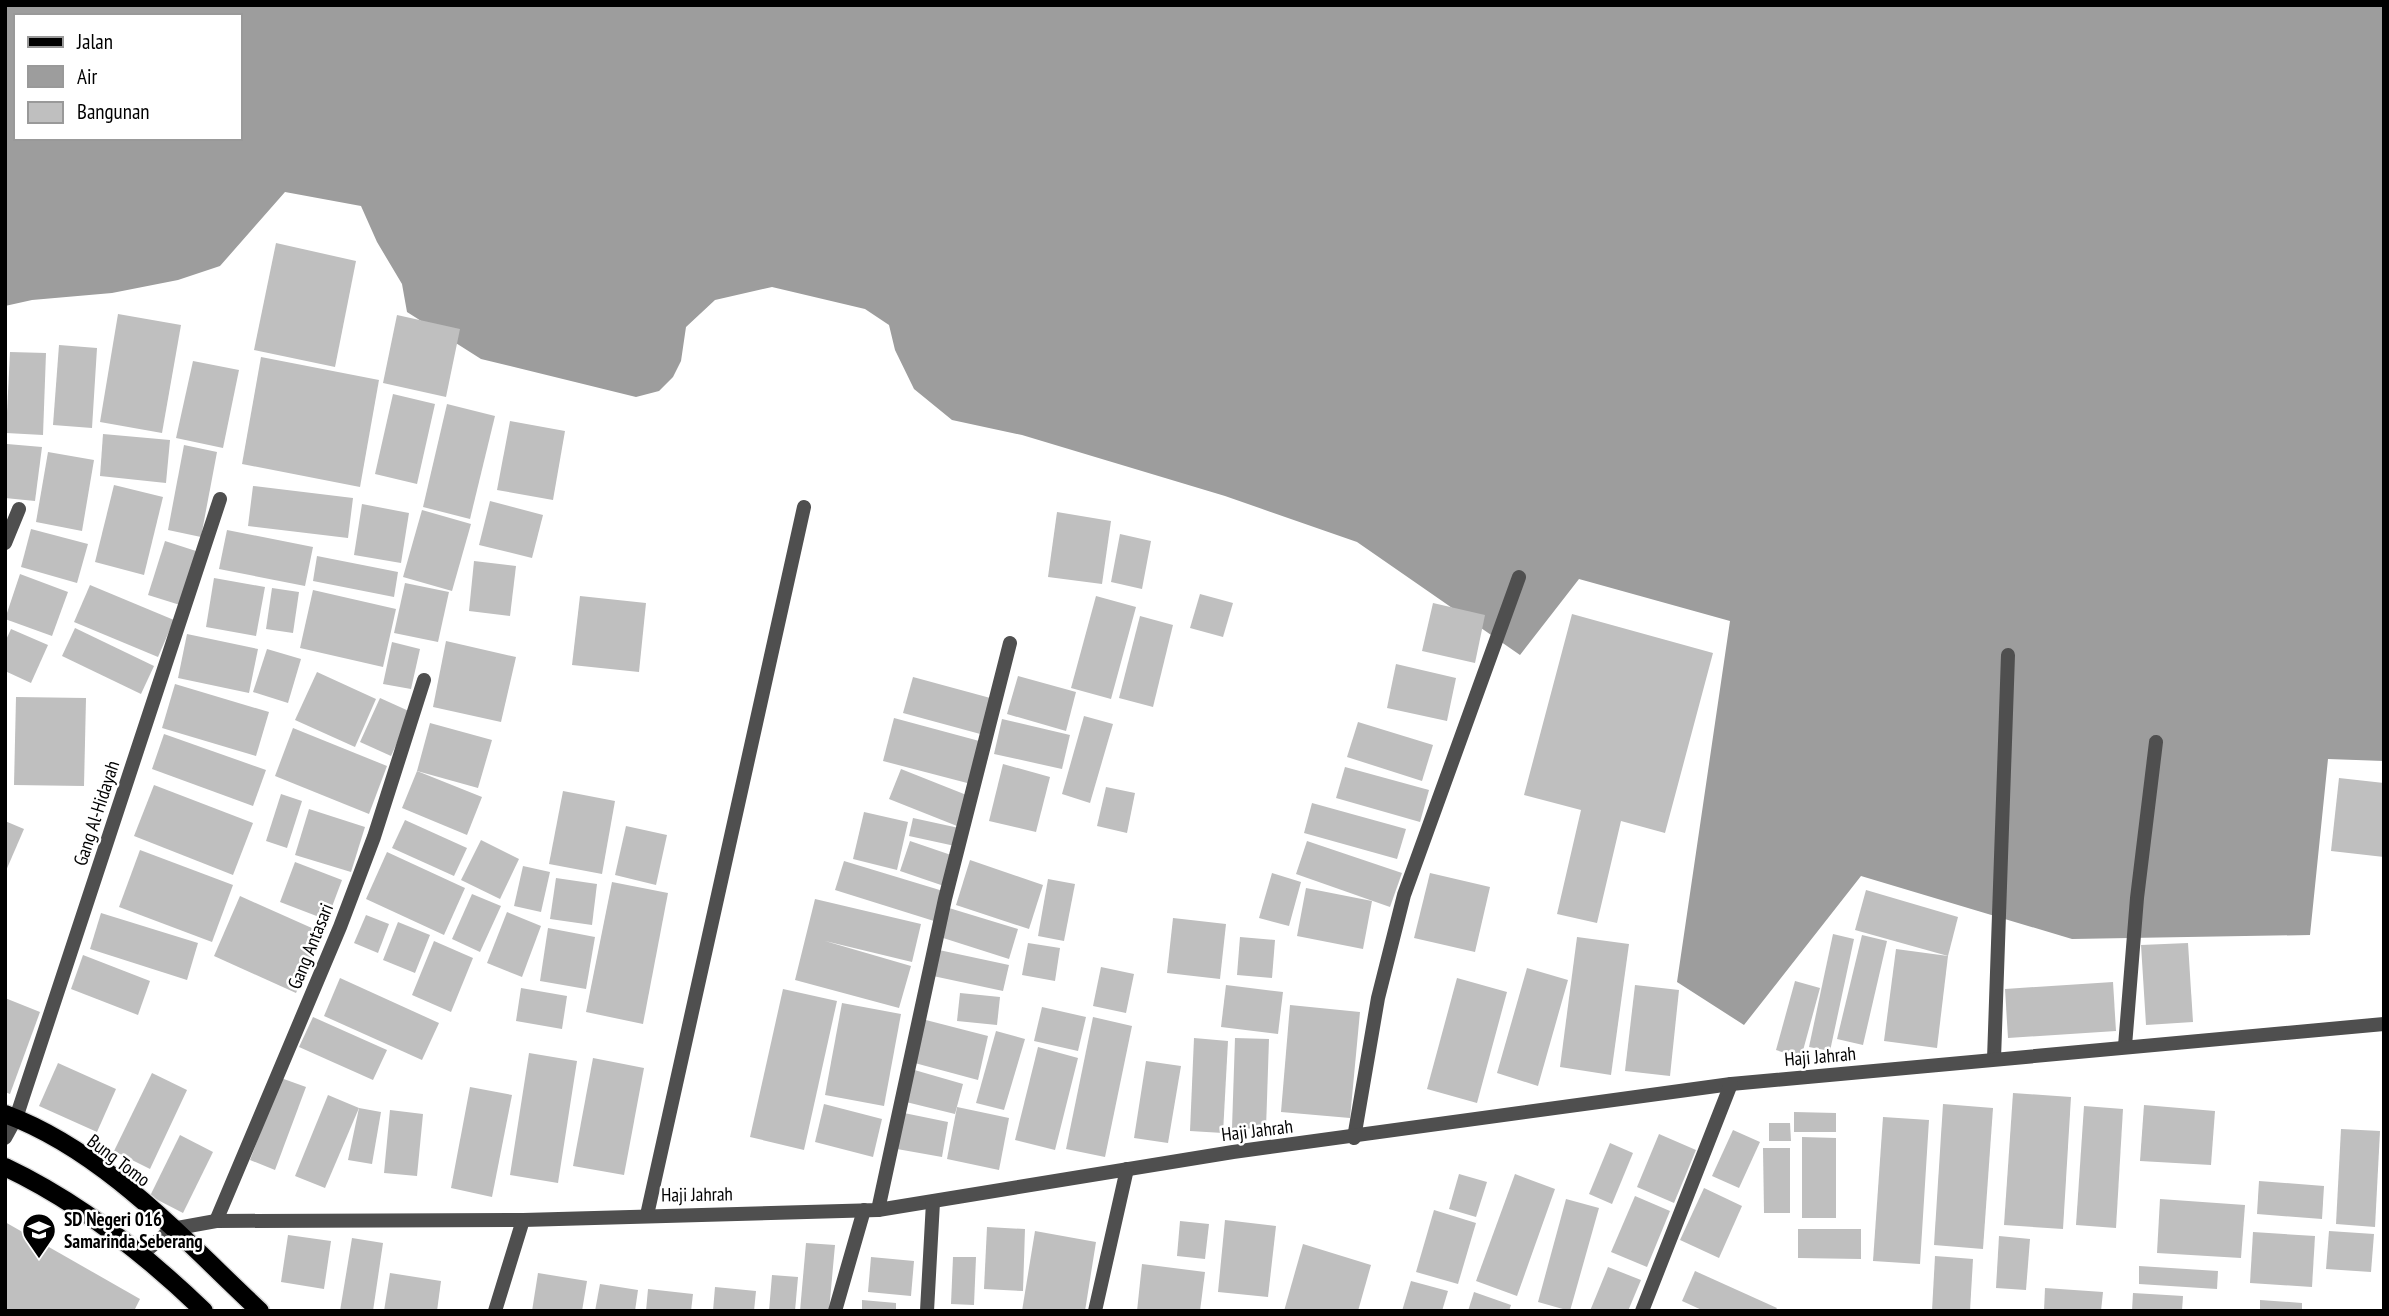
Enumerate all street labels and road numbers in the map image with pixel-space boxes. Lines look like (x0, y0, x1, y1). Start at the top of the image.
street label: Gang Al-Hidayah (68, 757, 124, 869)
street label: Gang Antasari (282, 900, 338, 992)
street label: Haji Jahrah (1783, 1041, 1857, 1071)
street label: Haji Jahrah (1220, 1114, 1294, 1146)
street label: Bung Tomo (83, 1129, 155, 1191)
street label: Haji Jahrah (661, 1181, 733, 1207)

